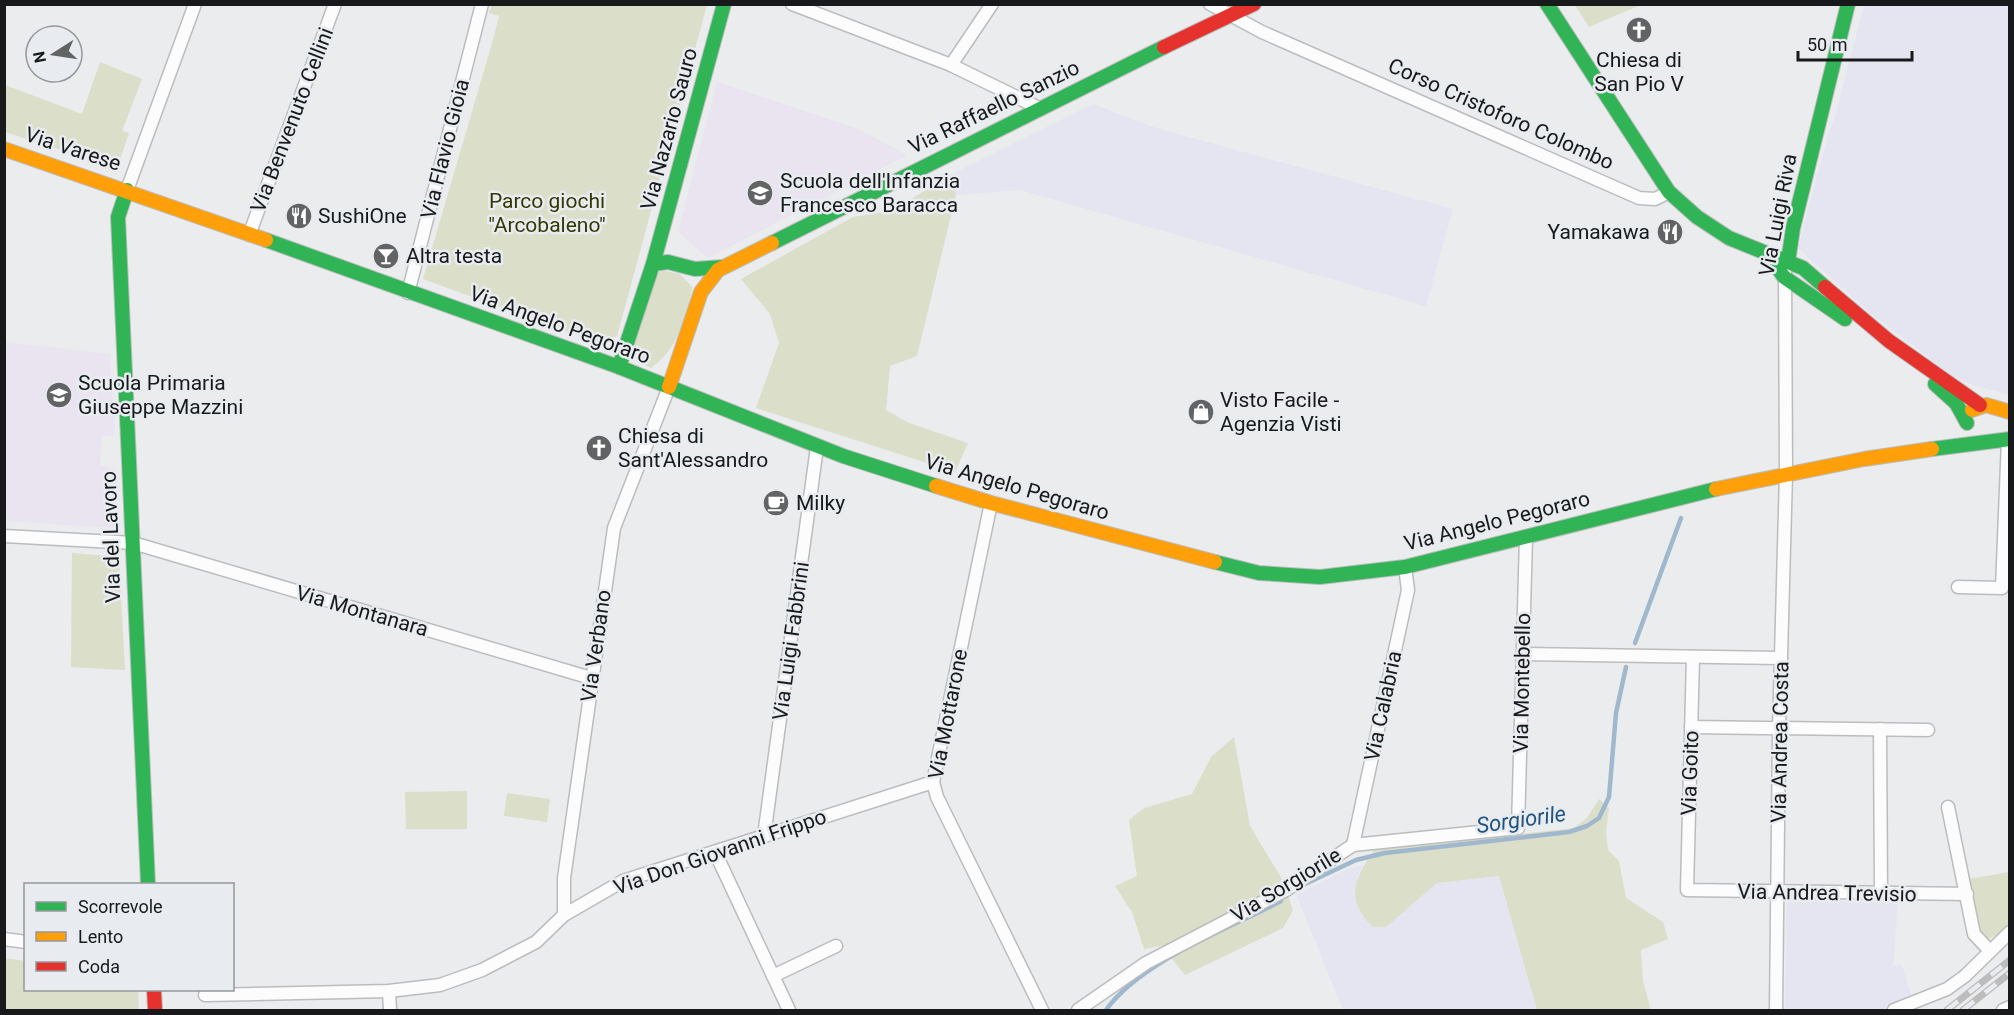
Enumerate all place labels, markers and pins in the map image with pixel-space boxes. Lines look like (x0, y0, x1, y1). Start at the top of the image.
church icon: Chiesa di San Pio V (1624, 15, 1654, 45)
place label: Chiesa di San Pio V (1594, 48, 1684, 96)
place label: Scuola dell'Infanzia Francesco Baracca (780, 169, 960, 217)
school or university icon: Scuola dell'Infanzia Francesco Baracca (745, 178, 775, 208)
restaurant icon: SushiOne (284, 201, 314, 231)
place label: SushiOne (318, 204, 407, 228)
restaurant icon: Yamakawa (1655, 217, 1685, 247)
place label: Yamakawa (1548, 220, 1650, 244)
bar icon: Altra testa (371, 241, 401, 271)
place label: Altra testa (406, 244, 502, 268)
place label: Scuola Primaria Giuseppe Mazzini (78, 371, 243, 419)
school or university icon: Scuola Primaria Giuseppe Mazzini (44, 380, 74, 410)
place label: Visto Facile - Agenzia Visti (1220, 388, 1342, 436)
shop icon: Visto Facile - Agenzia Visti (1186, 397, 1216, 427)
place label: Chiesa di Sant'Alessandro (618, 424, 768, 472)
church icon: Chiesa di Sant'Alessandro (584, 433, 614, 463)
cafe icon: Milky (761, 488, 791, 518)
place label: Milky (796, 491, 845, 515)

